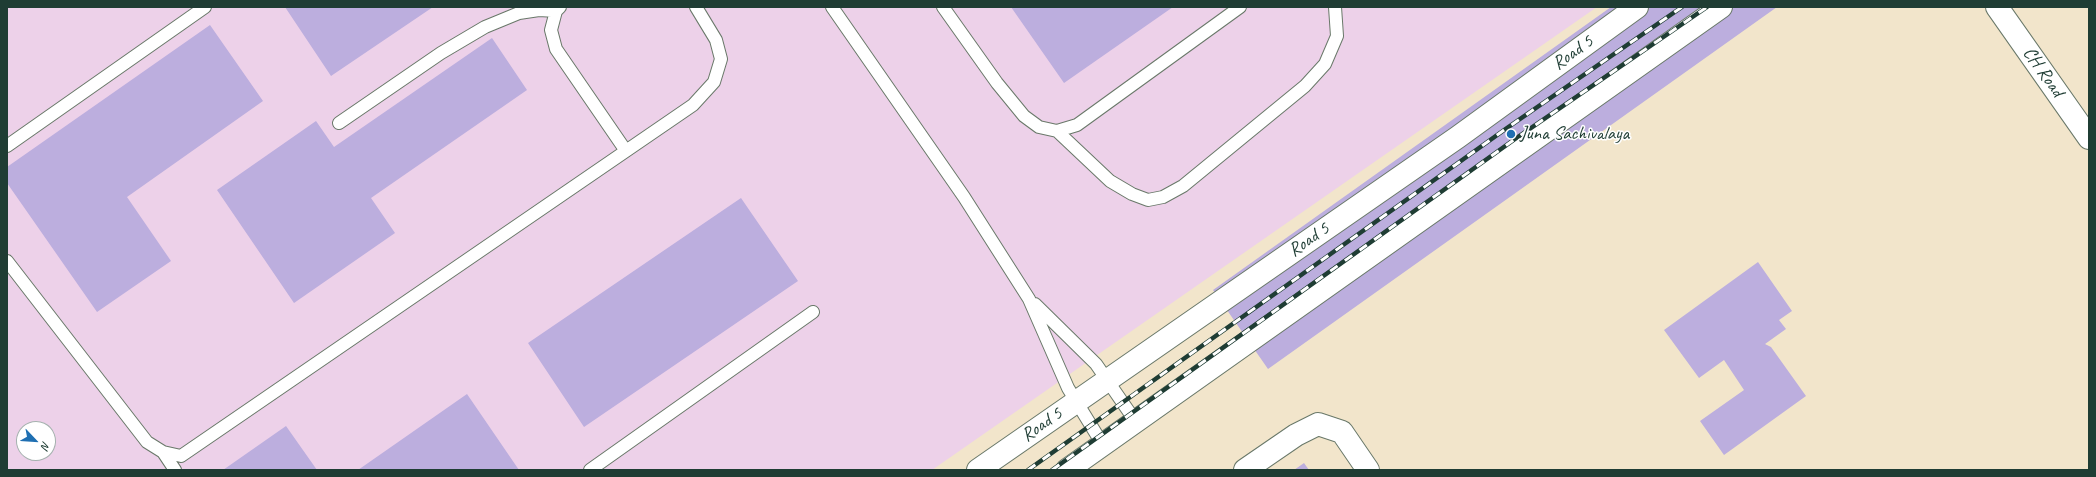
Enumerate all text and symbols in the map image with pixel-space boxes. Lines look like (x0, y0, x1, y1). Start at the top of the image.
street label: Road 5 (1548, 31, 1598, 75)
street label: CH Road (2018, 42, 2068, 102)
place label: Juna Sachivalaya (1520, 123, 1629, 145)
marker: Juna Sachivalaya (1505, 128, 1517, 140)
street label: Road 5 (1284, 218, 1334, 262)
street label: Road 5 (1017, 403, 1067, 447)
north arrow (16, 421, 56, 461)
text: N (38, 440, 54, 452)

